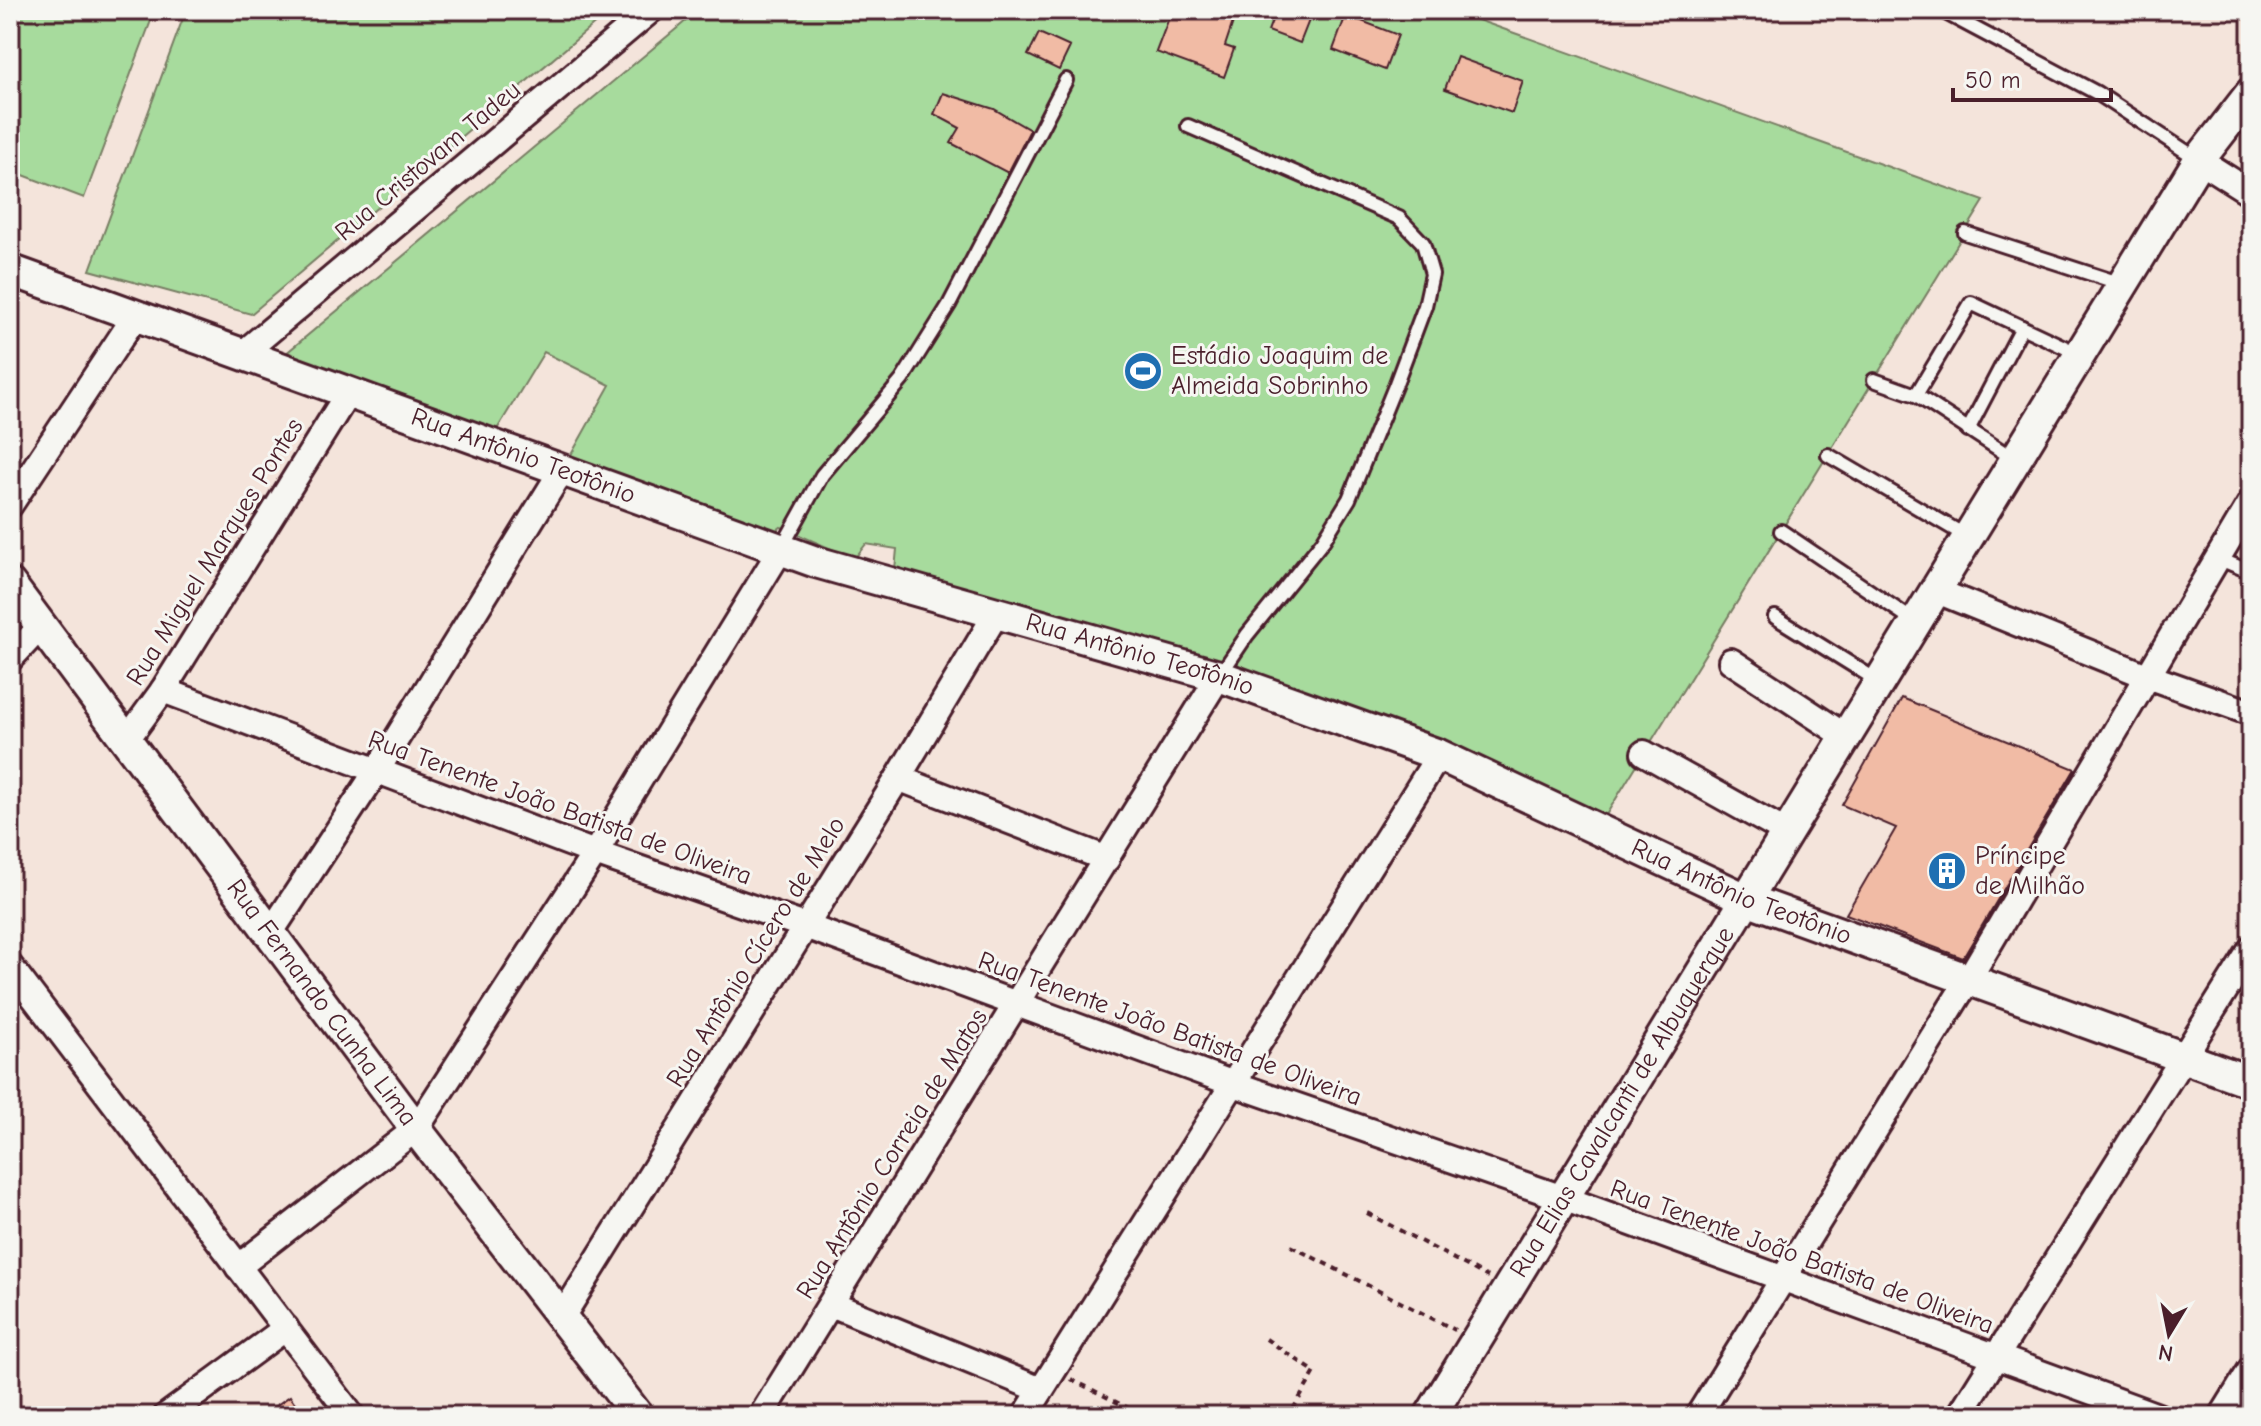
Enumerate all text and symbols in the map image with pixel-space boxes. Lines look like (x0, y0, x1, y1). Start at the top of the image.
scale bar (1953, 52, 2111, 102)
text: 50 m (1965, 66, 2021, 94)
street label: Rua Cristovam Tadeu (329, 75, 527, 247)
place label: Estádio Joaquim de Almeida Sobrinho (1171, 341, 1388, 401)
sports icon: Estádio Joaquim de Almeida Sobrinho (1122, 350, 1164, 392)
street label: Rua Antônio Teotônio (407, 402, 639, 510)
street label: Rua Miguel Marques Pontes (120, 413, 310, 691)
street label: Rua Antônio Teotônio (1022, 607, 1258, 702)
street label: Rua Tenente João Batista de Oliveira (364, 724, 756, 892)
street label: Rua Antônio Cícero de Melo (660, 811, 852, 1093)
street label: Rua Antônio Teotônio (1626, 832, 1856, 951)
place label: Príncipe de Milhão (1975, 841, 2085, 901)
building icon: Príncipe de Milhão (1926, 850, 1968, 892)
street label: Rua Fernando Cunha Lima (220, 873, 423, 1132)
street label: Rua Elias Cavalcanti de Albuquerque (1504, 921, 1741, 1283)
street label: Rua Tenente João Batista de Oliveira (974, 945, 1366, 1113)
street label: Rua Antônio Correia de Matos (790, 1003, 994, 1305)
street label: Rua Tenente João Batista de Oliveira (1606, 1173, 1998, 1341)
north arrow (2129, 1294, 2209, 1374)
text: N (2156, 1339, 2175, 1367)

